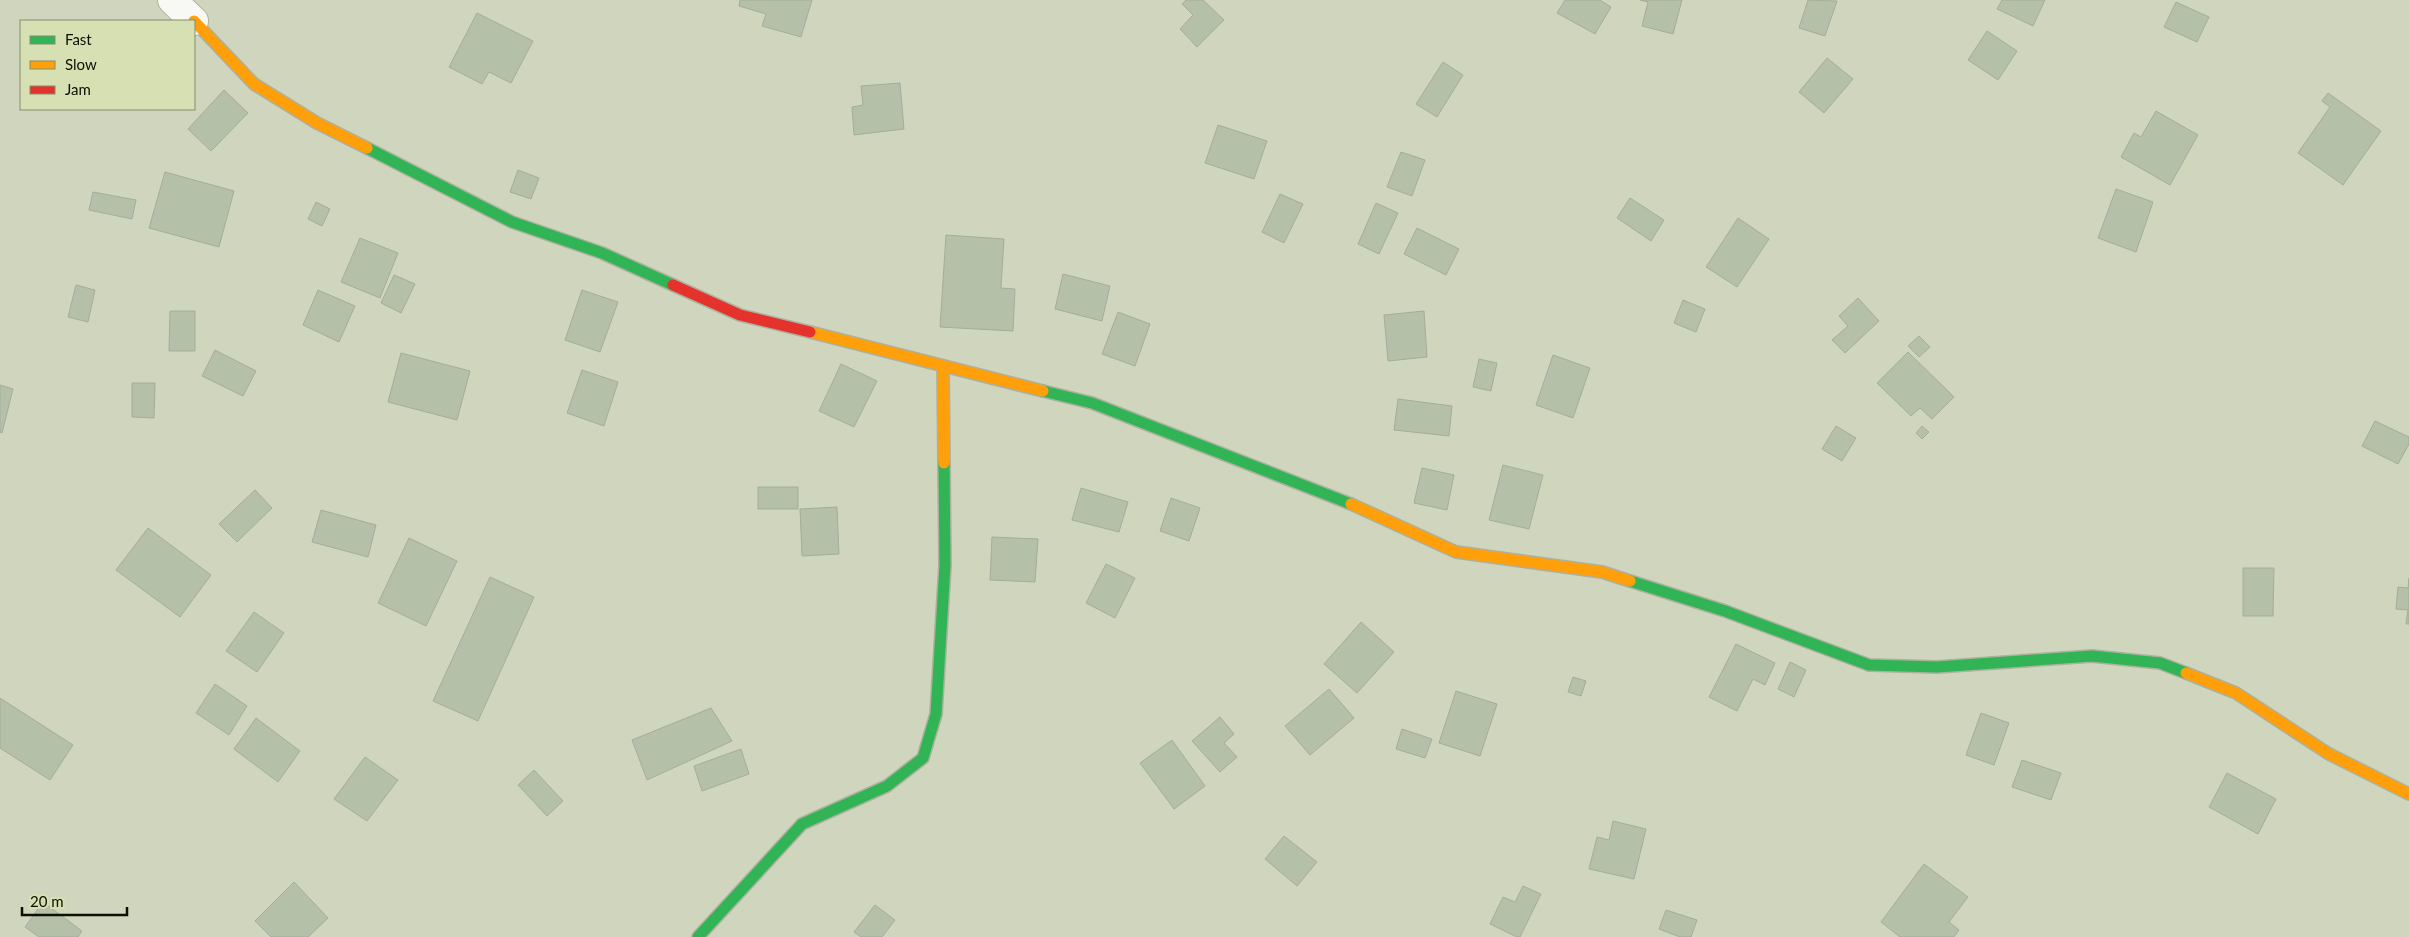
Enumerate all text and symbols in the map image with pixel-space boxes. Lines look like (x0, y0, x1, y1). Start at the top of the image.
legend (20, 20, 195, 110)
text: Fast (65, 30, 92, 48)
text: Slow (65, 55, 97, 73)
text: Jam (65, 80, 91, 98)
scale bar (22, 884, 128, 916)
text: 20 m (30, 892, 64, 910)

